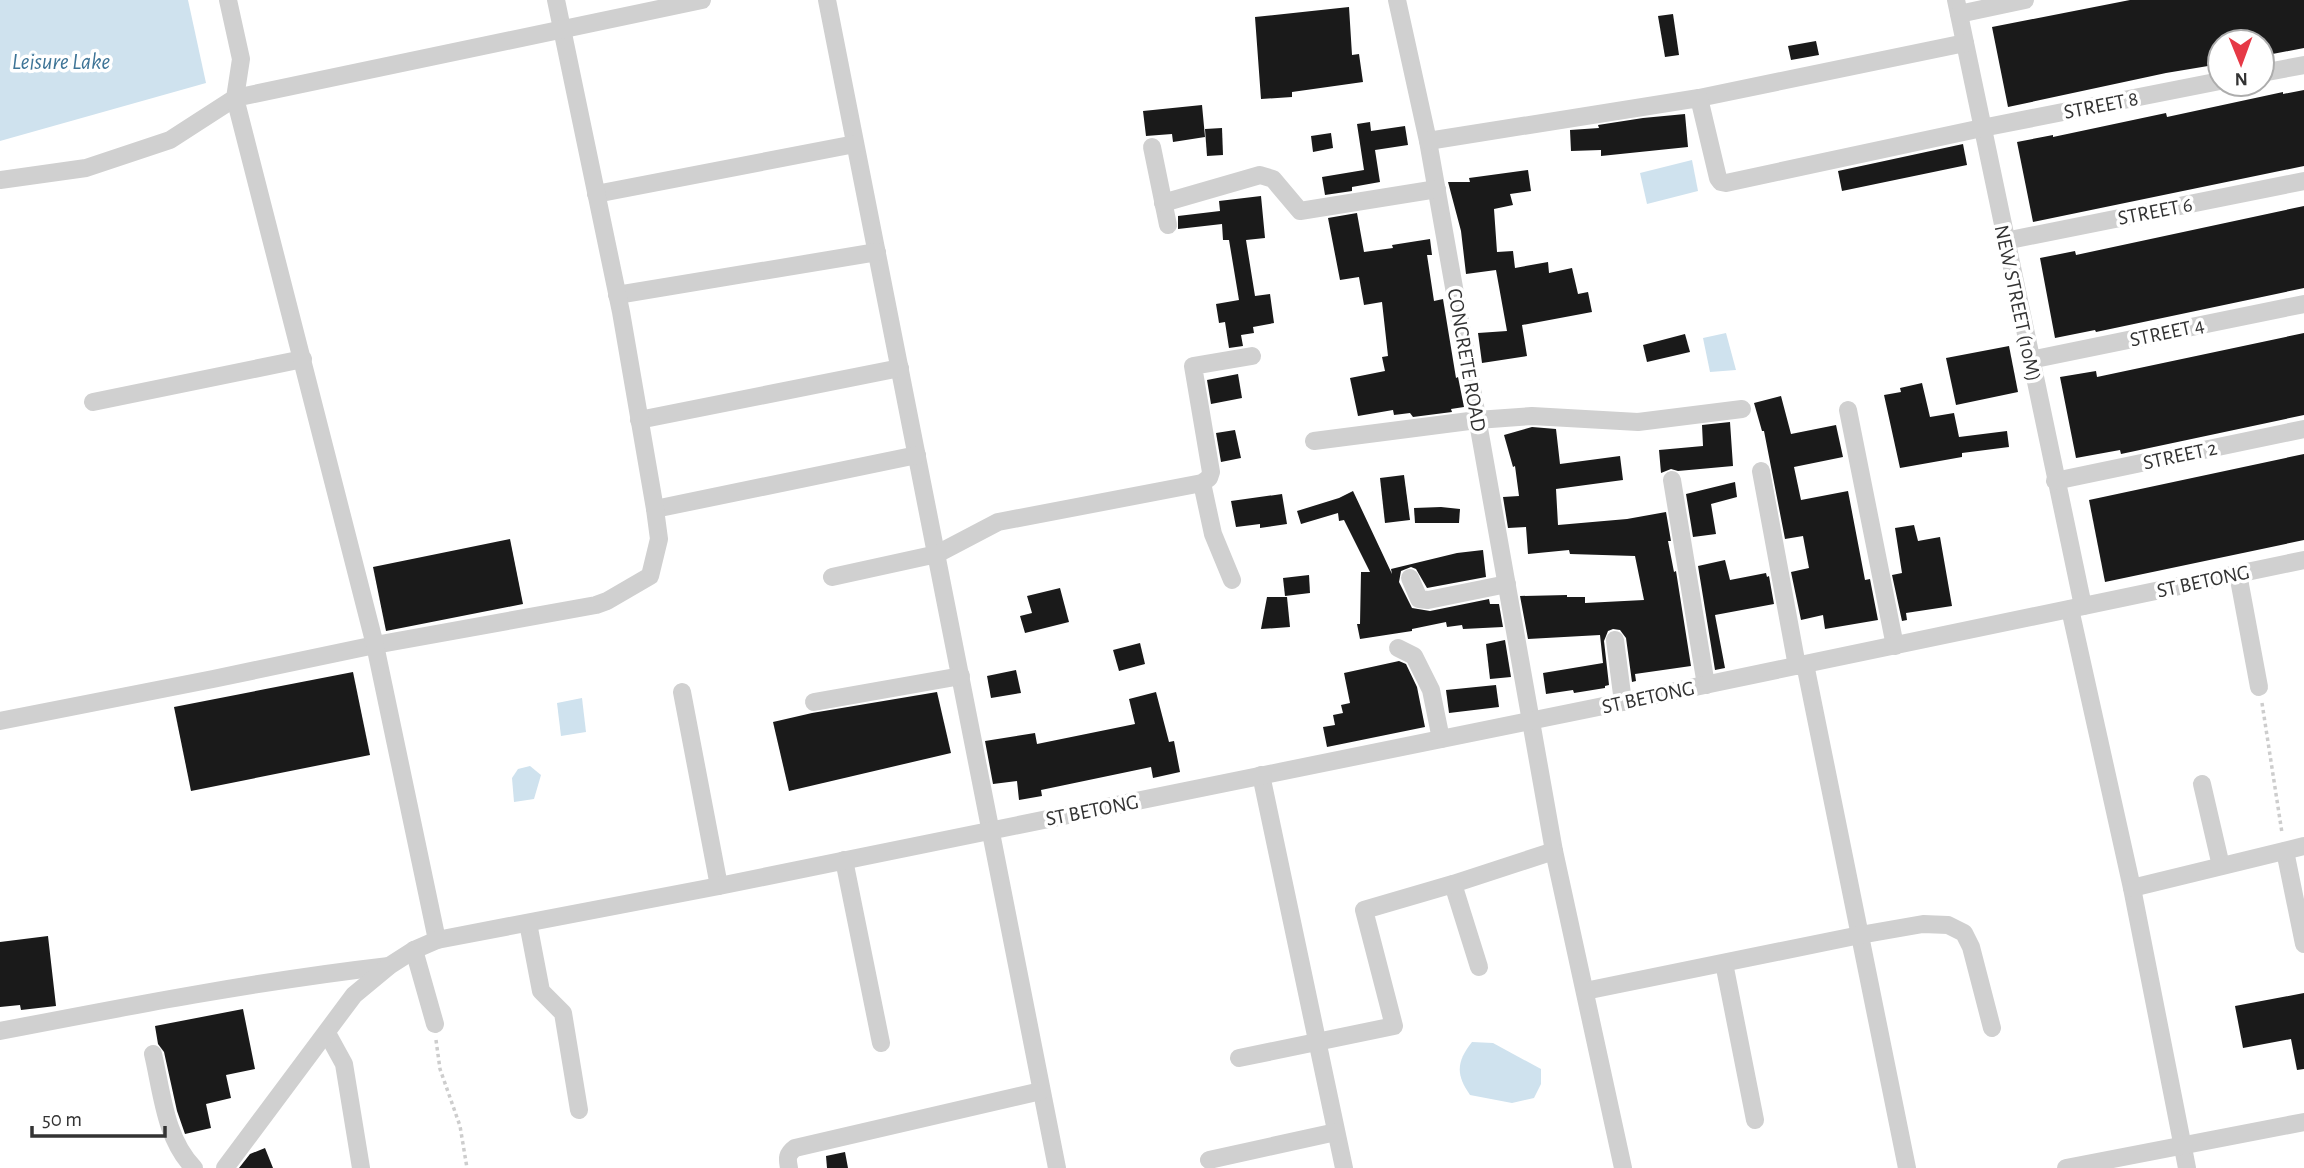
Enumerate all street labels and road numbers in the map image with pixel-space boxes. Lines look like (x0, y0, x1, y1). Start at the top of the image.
street label: STREET 8 (2062, 88, 2140, 123)
street label: STREET 6 (2116, 194, 2194, 229)
street label: NEW STREET (10M) (1991, 223, 2044, 383)
street label: CONCRETE ROAD (1444, 287, 1489, 433)
street label: STREET 4 (2128, 314, 2206, 351)
street label: STREET 2 (2141, 437, 2219, 474)
street label: ST BETONG (2155, 561, 2251, 602)
street label: ST BETONG (1600, 677, 1696, 718)
street label: ST BETONG (1044, 791, 1140, 830)

